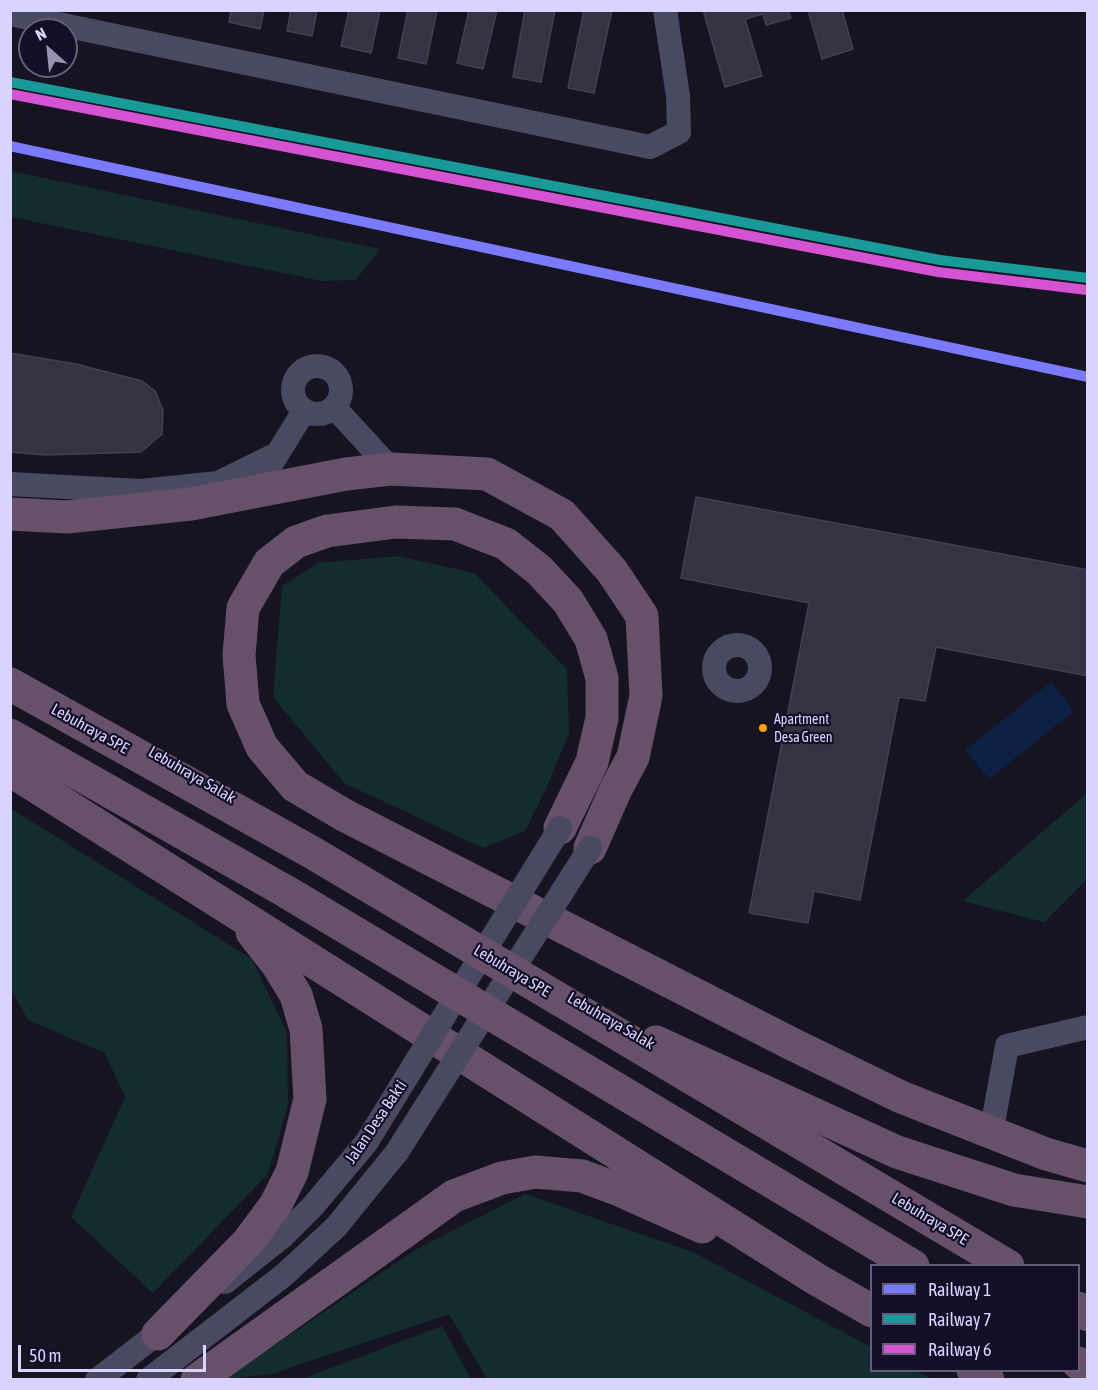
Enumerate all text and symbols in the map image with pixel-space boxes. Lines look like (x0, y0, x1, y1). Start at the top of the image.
north arrow (18, 18, 78, 78)
text: N (32, 24, 49, 44)
street label: Lebuhraya SPE (48, 700, 132, 758)
place label: Apartment Desa Green (774, 712, 833, 744)
marker: Apartment Desa Green (757, 722, 769, 734)
street label: Lebuhraya Salak (145, 742, 239, 808)
street label: Lebuhraya SPE (470, 941, 554, 1001)
street label: Lebuhraya Salak (564, 988, 658, 1054)
street label: Jalan Desa Bakti (341, 1077, 411, 1167)
street label: Lebuhraya SPE (888, 1189, 972, 1249)
legend (870, 1264, 1080, 1372)
text: Railway 1 (928, 1279, 991, 1300)
text: Railway 7 (928, 1309, 991, 1330)
scale bar (21, 1333, 208, 1371)
text: Railway 6 (928, 1339, 991, 1360)
text: 50 m (29, 1345, 61, 1366)

